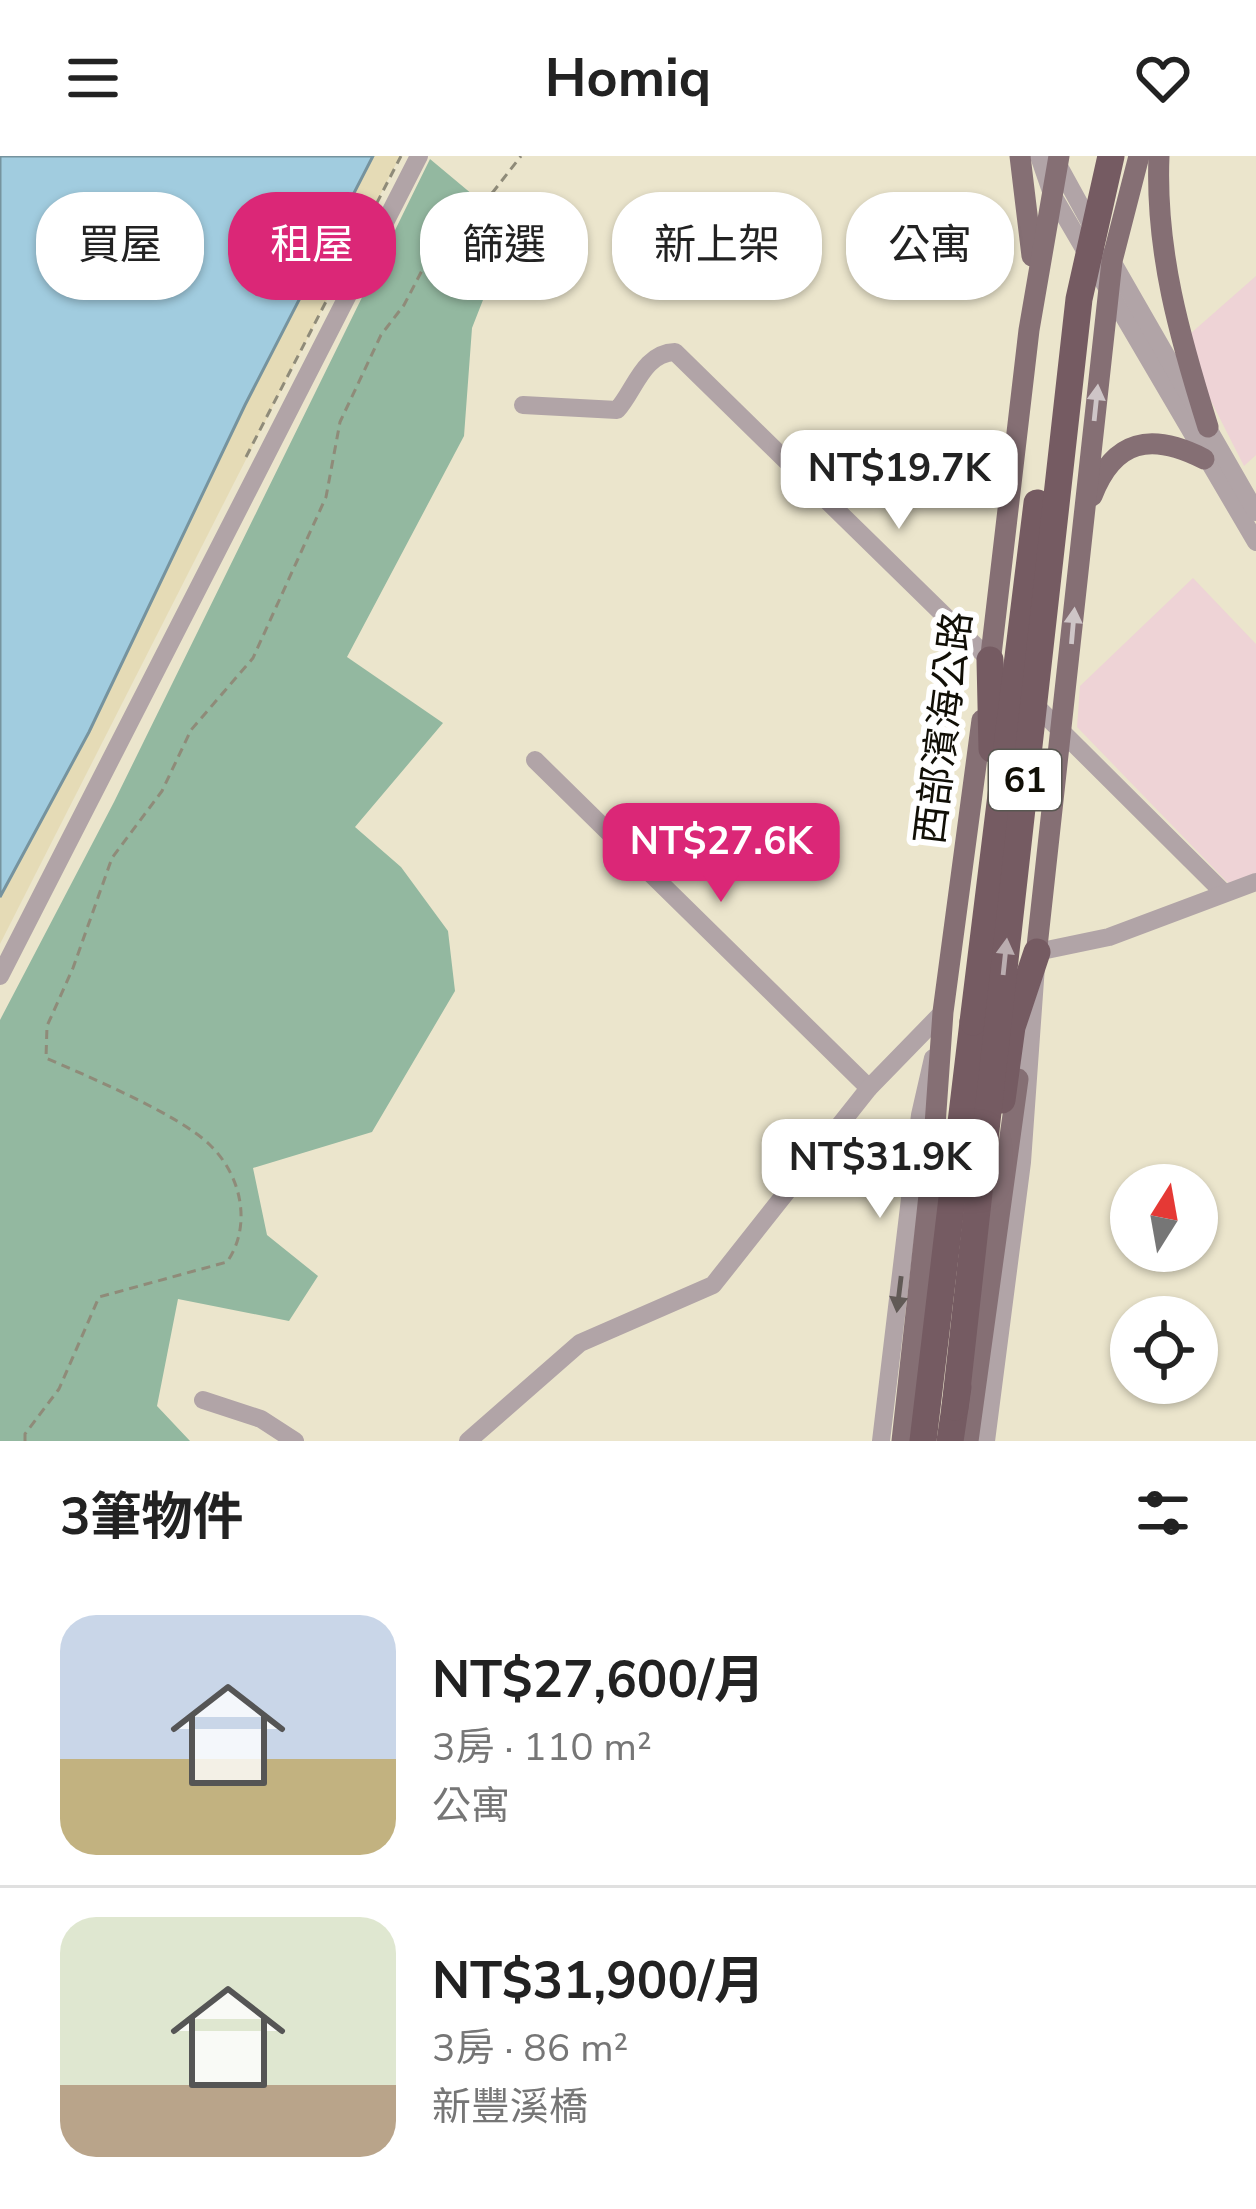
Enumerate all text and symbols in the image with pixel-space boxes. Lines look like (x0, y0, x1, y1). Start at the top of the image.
text: Homiq (545, 41, 711, 115)
icon: menu (60, 45, 126, 111)
icon: heart (1130, 45, 1196, 111)
chip: 買屋 (36, 192, 204, 300)
chip: 租屋 (228, 192, 396, 300)
chip: 篩選 (420, 192, 588, 300)
chip: 新上架 (612, 192, 822, 300)
chip: 公寓 (846, 192, 1014, 300)
one-way arrow (1087, 384, 1106, 421)
pin: NT$19.7K (775, 430, 1023, 532)
text: NT$19.7K (808, 442, 990, 495)
one-way arrow (1064, 607, 1083, 644)
street label: 西部濱海公路 (903, 609, 985, 847)
road number: 61 (989, 750, 1061, 810)
pin: NT$27.6K (597, 803, 845, 905)
text: NT$27.6K (630, 815, 812, 868)
one-way arrow (996, 938, 1015, 975)
pin: NT$31.9K (756, 1119, 1004, 1221)
text: NT$31.9K (789, 1131, 971, 1184)
north arrow (1110, 1164, 1218, 1272)
map controls (1110, 1164, 1218, 1404)
one-way arrow (889, 1275, 908, 1313)
button: locate (1110, 1296, 1218, 1404)
icon: filters (1130, 1480, 1196, 1546)
text: 3筆物件 (60, 1482, 244, 1552)
text: NT$27,600/月 (432, 1645, 765, 1715)
icon: home (156, 1663, 300, 1807)
text: 3房 · 110 m² (432, 1721, 652, 1774)
text: 公寓 (432, 1780, 510, 1833)
text: NT$31,900/月 (432, 1946, 765, 2016)
icon: home (156, 1965, 300, 2109)
text: 3房 · 86 m² (432, 2022, 628, 2075)
text: 新豐溪橋 (432, 2081, 588, 2134)

